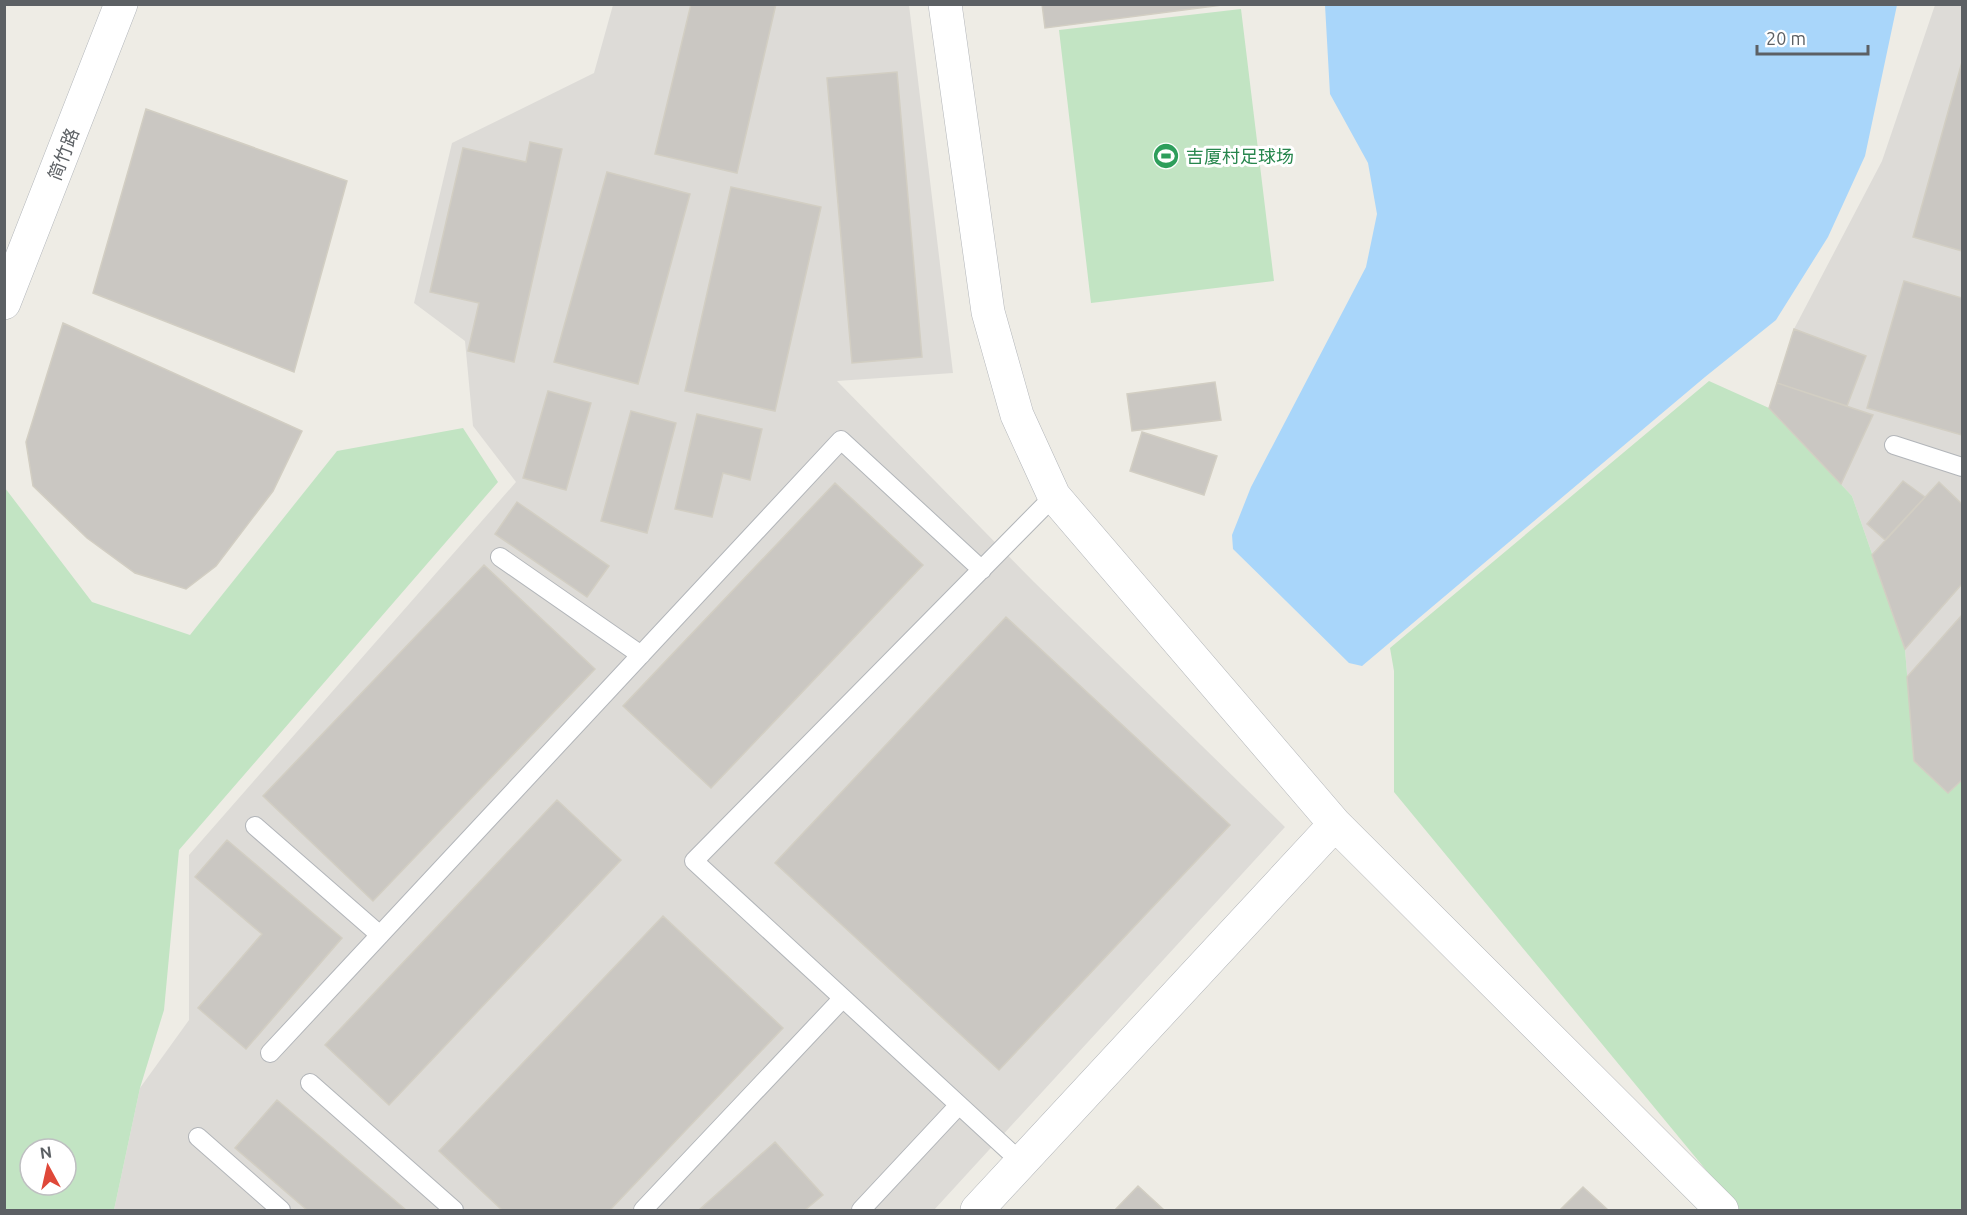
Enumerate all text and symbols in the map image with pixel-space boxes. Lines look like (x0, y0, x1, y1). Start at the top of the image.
scale bar (1757, 18, 1868, 56)
text: 20 m (1766, 28, 1806, 48)
street label: 简竹路 (44, 125, 82, 183)
sports icon: 吉厦村足球场 (1151, 141, 1181, 171)
place label: 吉厦村足球场 (1186, 146, 1294, 166)
north arrow (18, 1137, 78, 1197)
text: N (39, 1142, 53, 1162)

